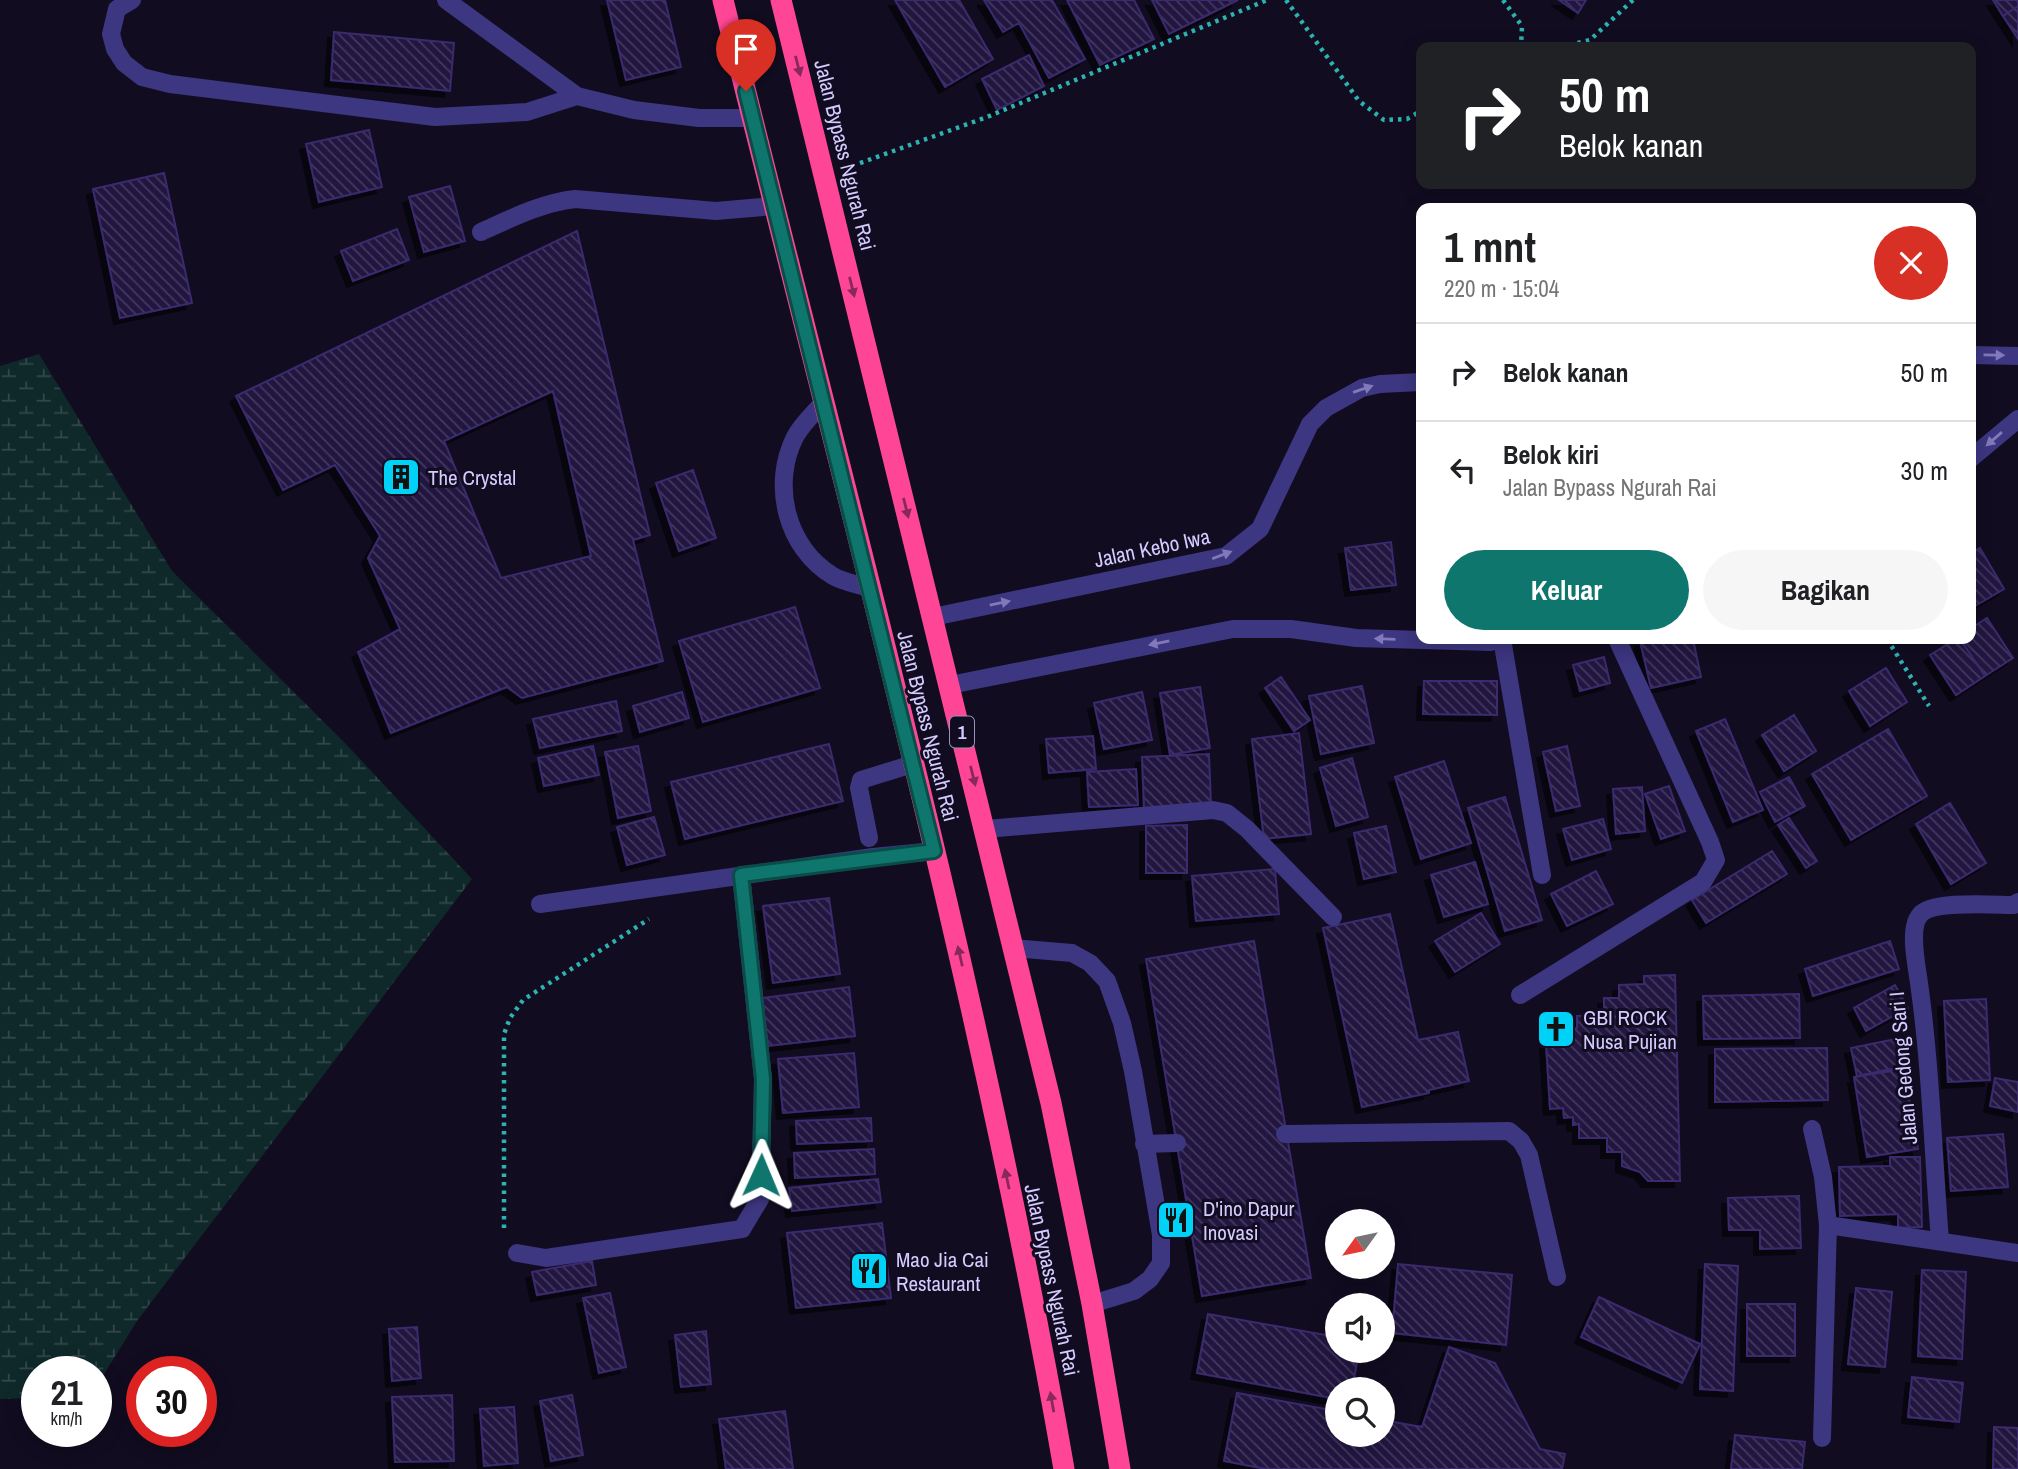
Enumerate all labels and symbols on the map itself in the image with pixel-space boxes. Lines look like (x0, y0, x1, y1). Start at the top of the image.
pin (716, 19, 776, 91)
one-way arrow (793, 55, 804, 77)
street label: Jalan Bypass Ngurah Rai (807, 57, 883, 253)
one-way arrow (847, 276, 858, 298)
one-way arrow (1983, 349, 2005, 361)
one-way arrow (1352, 383, 1373, 394)
one-way arrow (1986, 431, 2003, 446)
building icon: The Crystal (380, 456, 422, 498)
place label: The Crystal (428, 463, 516, 492)
one-way arrow (901, 497, 912, 519)
street label: Jalan Kebo Iwa (1091, 521, 1213, 574)
one-way arrow (1212, 550, 1233, 561)
one-way arrow (989, 598, 1011, 609)
street label: Jalan Bypass Ngurah Rai (890, 628, 966, 824)
one-way arrow (1373, 633, 1395, 644)
one-way arrow (1148, 638, 1170, 649)
road number: 1 (950, 716, 974, 748)
one-way arrow (968, 766, 979, 788)
one-way arrow (954, 945, 965, 967)
street label: Jalan Gedong Sari I (1882, 990, 1924, 1146)
place label: GBI ROCK Nusa Pujian (1583, 1003, 1677, 1056)
church icon: GBI ROCK Nusa Pujian (1535, 1008, 1577, 1050)
position arrow (724, 1138, 798, 1212)
one-way arrow (1001, 1168, 1012, 1190)
street label: Jalan Bypass Ngurah Rai (1018, 1181, 1086, 1379)
place label: D'ino Dapur Inovasi (1203, 1194, 1295, 1247)
restaurant icon: D'ino Dapur Inovasi (1155, 1199, 1197, 1241)
north arrow (1325, 1209, 1395, 1279)
place label: Mao Jia Cai Restaurant (896, 1245, 989, 1298)
restaurant icon: Mao Jia Cai Restaurant (848, 1250, 890, 1292)
speed limit sign: 30 (126, 1356, 217, 1447)
one-way arrow (1046, 1391, 1057, 1413)

